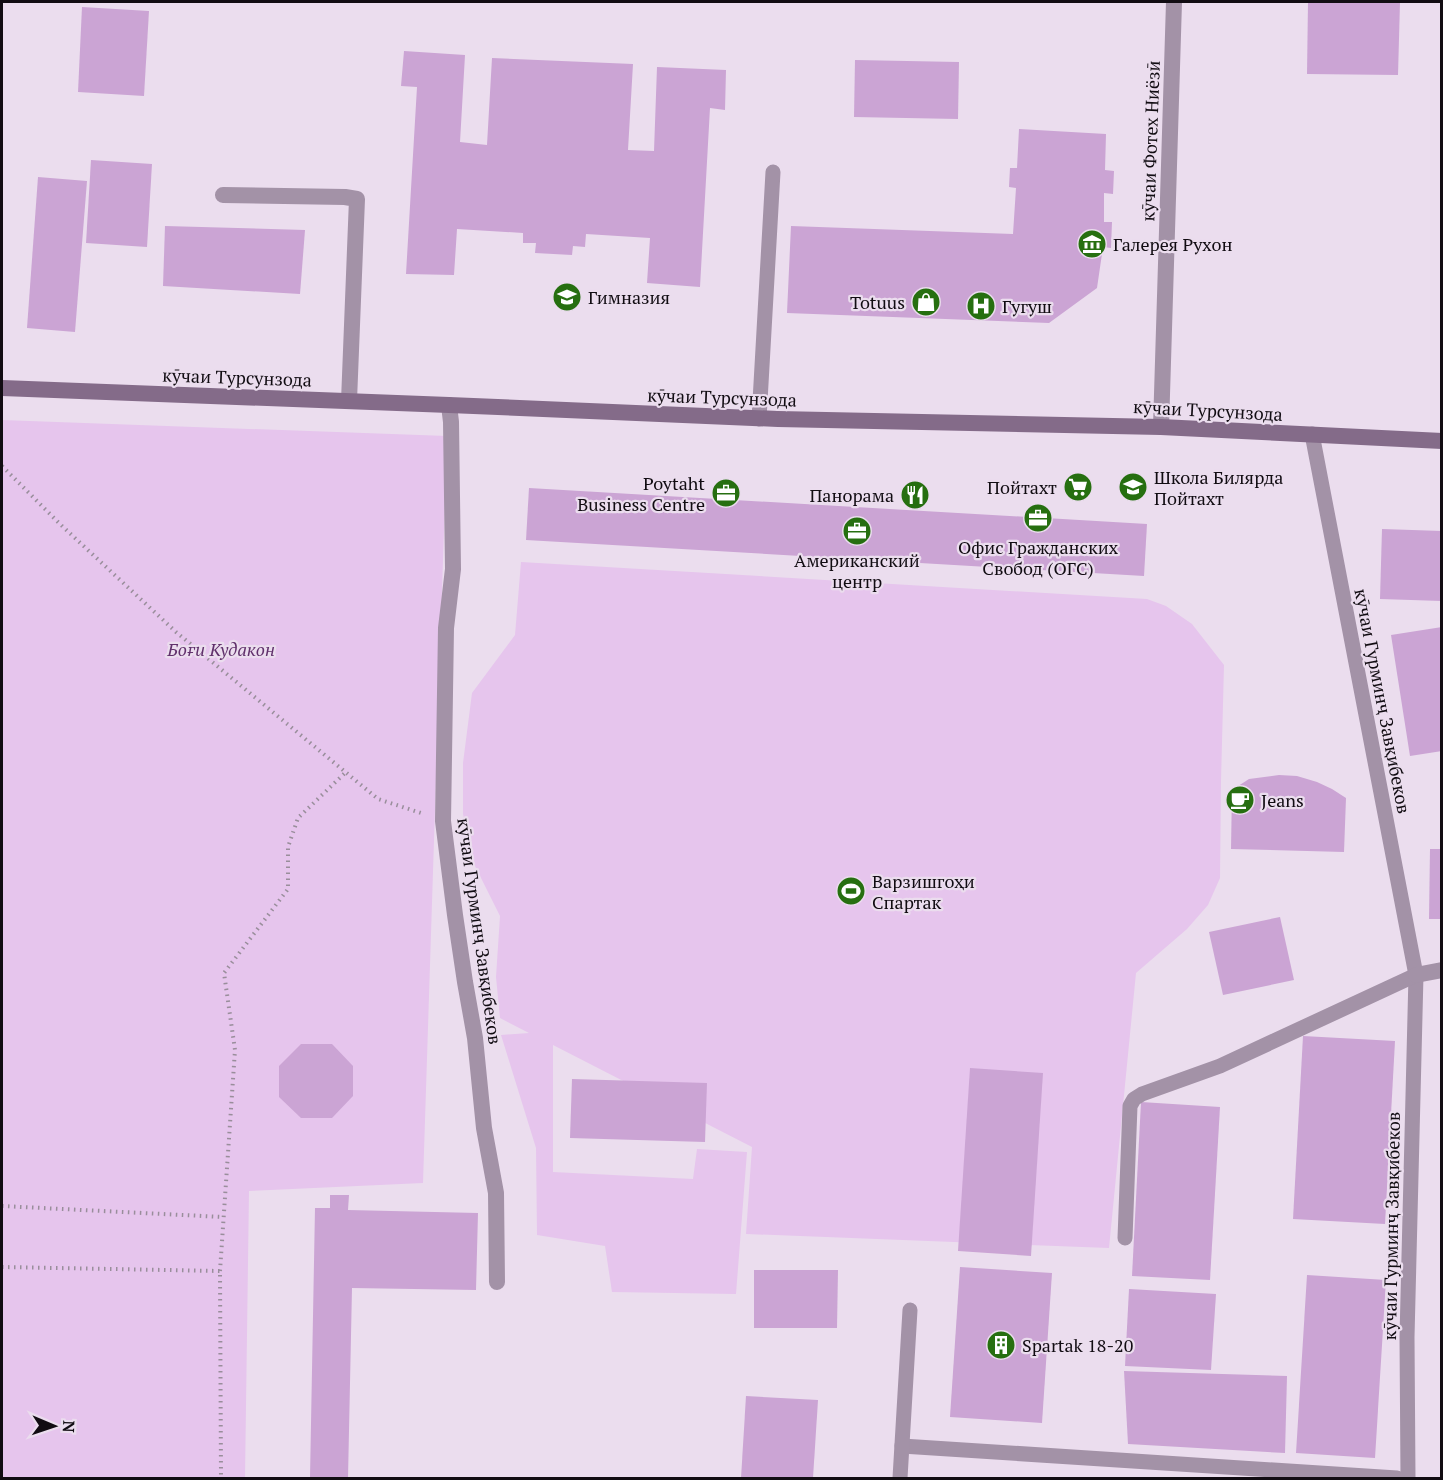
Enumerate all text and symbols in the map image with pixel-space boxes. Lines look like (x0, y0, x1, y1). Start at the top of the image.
street label: кӯчаи Фотех Ниёзӣ (1135, 60, 1165, 222)
museum icon: Галерея Рухон (1076, 228, 1108, 260)
place label: Галерея Рухон (1113, 232, 1232, 256)
school or university icon: Гимназия (551, 281, 583, 313)
place label: Гимназия (588, 285, 670, 309)
shop icon: Totuus (910, 286, 942, 318)
place label: Totuus (850, 290, 905, 314)
hospital icon: Гугуш (965, 290, 997, 322)
place label: Гугуш (1002, 294, 1052, 318)
street label: кӯчаи Турсунзода (162, 362, 312, 392)
street label: кӯчаи Турсунзода (647, 382, 797, 412)
street label: кӯчаи Турсунзода (1133, 394, 1283, 426)
place label: Школа Билярда Пойтахт (1154, 465, 1283, 510)
place label: Poytaht Business Centre (577, 471, 705, 516)
supermarket icon: Пойтахт (1062, 471, 1094, 503)
school or university icon: Школа Билярда Пойтахт (1117, 471, 1149, 503)
place label: Пойтахт (987, 475, 1057, 499)
office icon: Poytaht Business Centre (710, 477, 742, 509)
restaurant icon: Панорама (899, 479, 931, 511)
place label: Панорама (809, 483, 894, 507)
office icon: Офис Гражданских Свобод (ОГС) (1022, 502, 1054, 534)
office icon: Американский центр (841, 515, 873, 547)
place label: Офис Гражданских Свобод (ОГС) (958, 535, 1119, 580)
place label: Американский центр (794, 548, 920, 593)
street label: кӯчаи Гурминҷ Завқибеков (1349, 586, 1417, 816)
park label: Боғи Кудакон (166, 637, 275, 661)
cafe icon: Jeans (1224, 784, 1256, 816)
place label: Jeans (1261, 788, 1304, 812)
street label: кӯчаи Гурминҷ Завқибеков (452, 816, 508, 1046)
place label: Варзишгоҳи Спартак (872, 869, 975, 914)
sports icon: Варзишгоҳи Спартак (835, 875, 867, 907)
street label: кӯчаи Гурминҷ Завқибеков (1377, 1111, 1405, 1341)
building icon: Spartak 18-20 (985, 1329, 1017, 1361)
place label: Spartak 18-20 (1022, 1333, 1133, 1357)
north arrow (24, 1396, 84, 1456)
text: N (58, 1420, 80, 1433)

